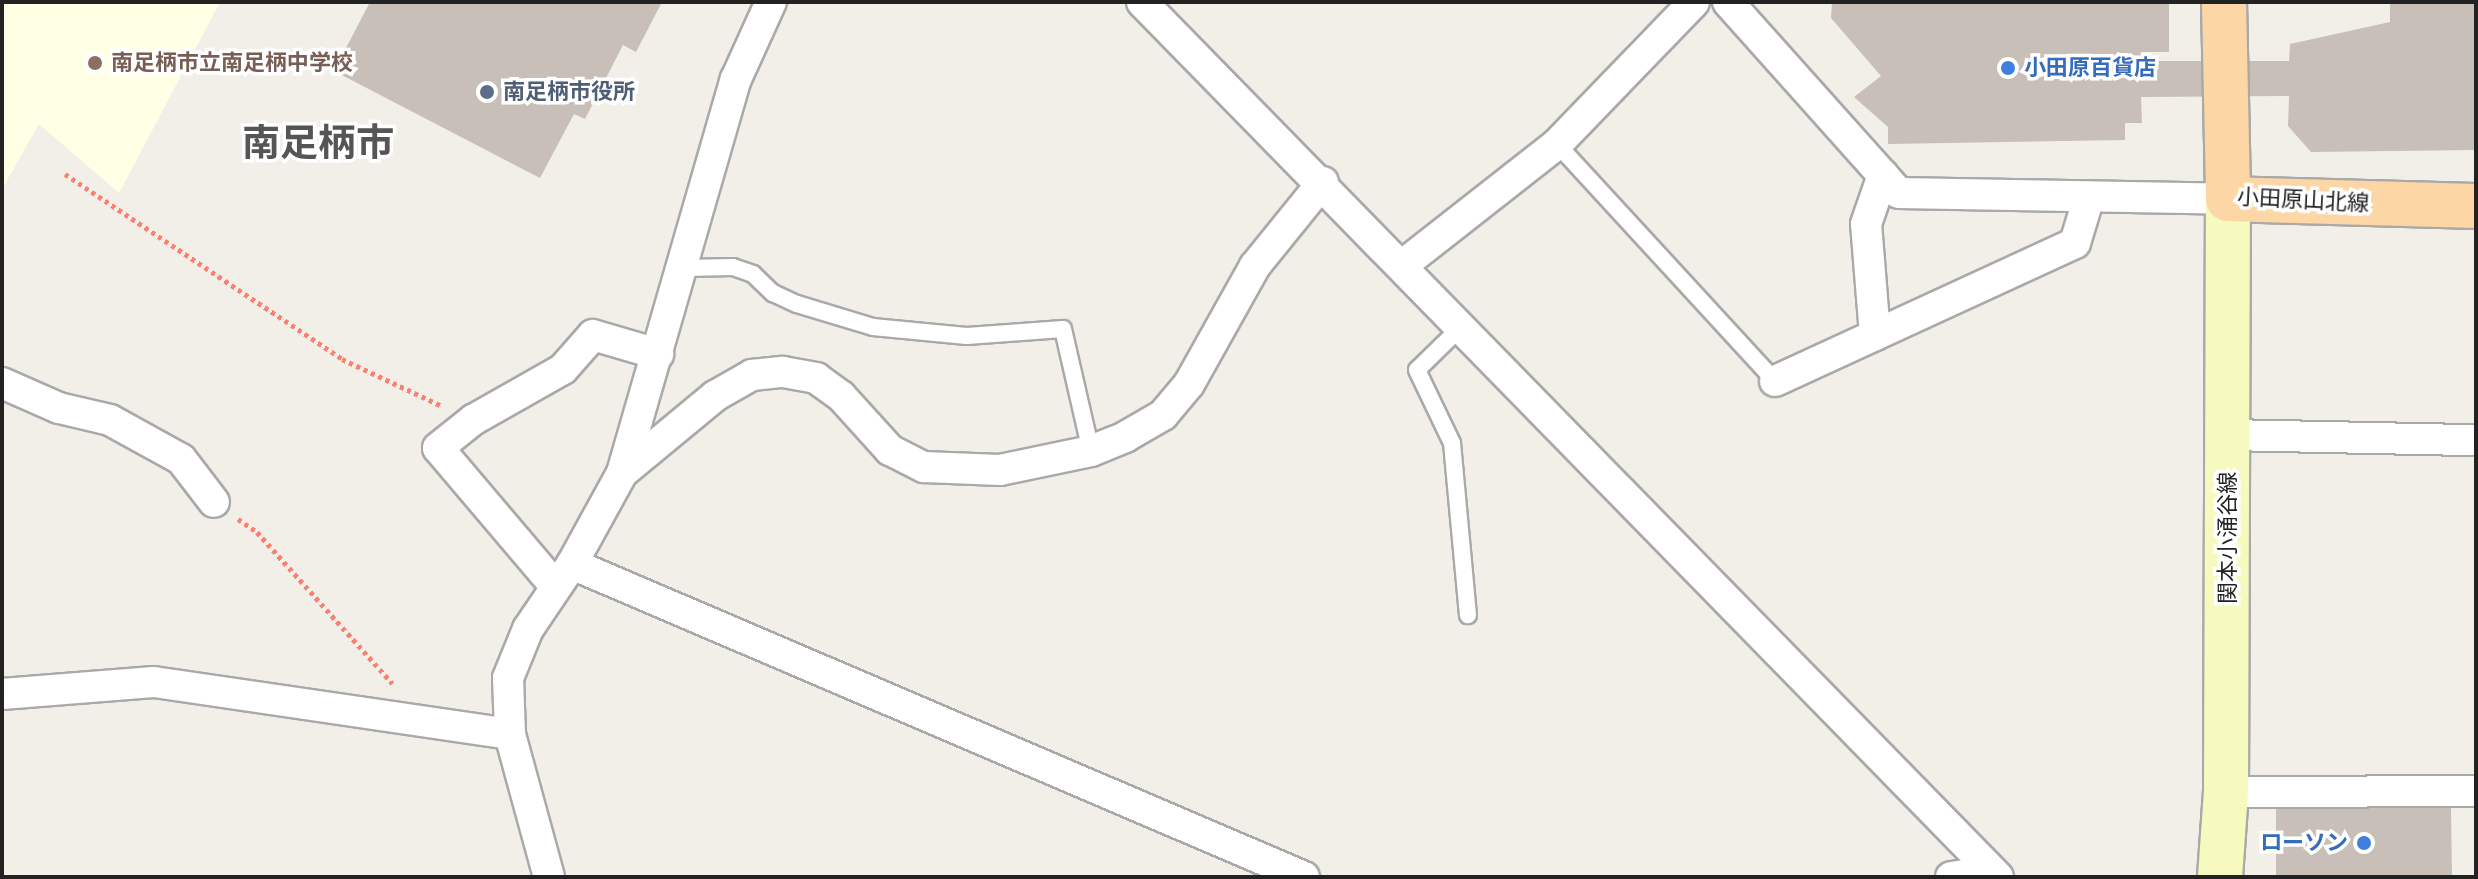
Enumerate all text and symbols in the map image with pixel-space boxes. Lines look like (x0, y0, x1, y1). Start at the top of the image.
place label: 南足柄市立南足柄中学校 (111, 50, 353, 76)
marker: 南足柄市立南足柄中学校 (86, 54, 104, 72)
place label: 小田原百貨店 (2024, 55, 2156, 81)
marker: 小田原百貨店 (1999, 59, 2017, 77)
place label: 南足柄市役所 (503, 79, 635, 105)
marker: 南足柄市役所 (478, 83, 496, 101)
district label: 南足柄市 (242, 120, 394, 166)
street label: 小田原山北線 (2236, 183, 2370, 217)
street label: 関本小涌谷線 (2215, 472, 2241, 604)
place label: ローソン (2260, 830, 2348, 856)
marker: ローソン (2355, 834, 2373, 852)

